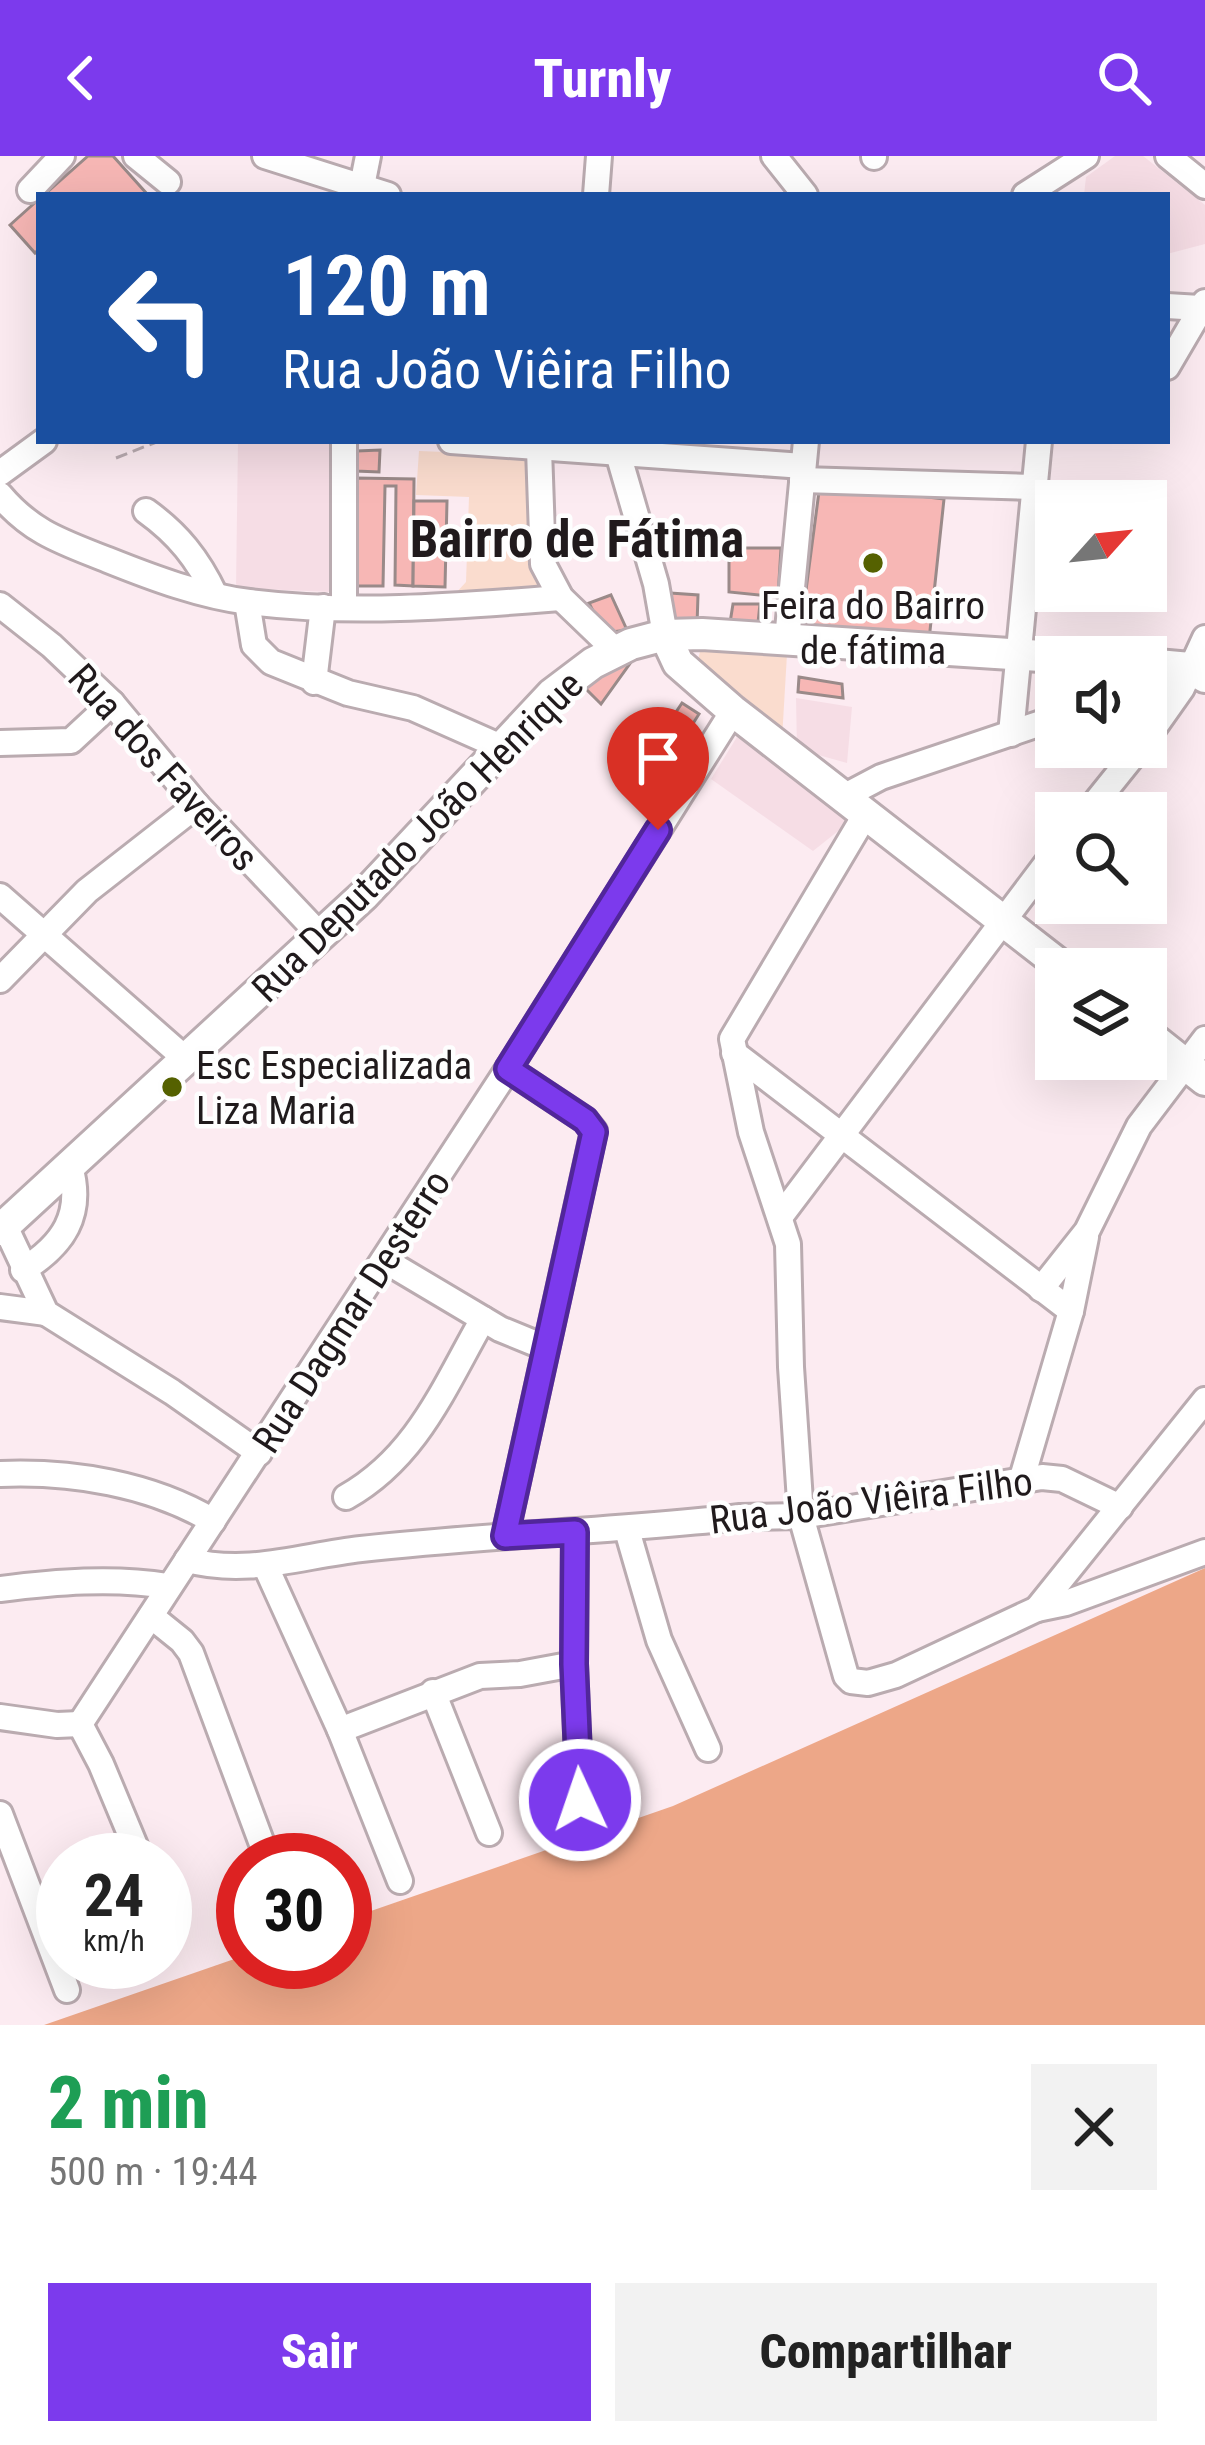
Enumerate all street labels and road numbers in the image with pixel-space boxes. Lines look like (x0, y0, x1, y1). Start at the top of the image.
street label: Rua dos Faveiros (59, 655, 268, 880)
street label: Rua Deputado João Henrique (243, 662, 593, 1012)
street label: Rua Dagmar Desterro (243, 1162, 460, 1461)
street label: Rua João Viêira Filho (707, 1458, 1035, 1544)

